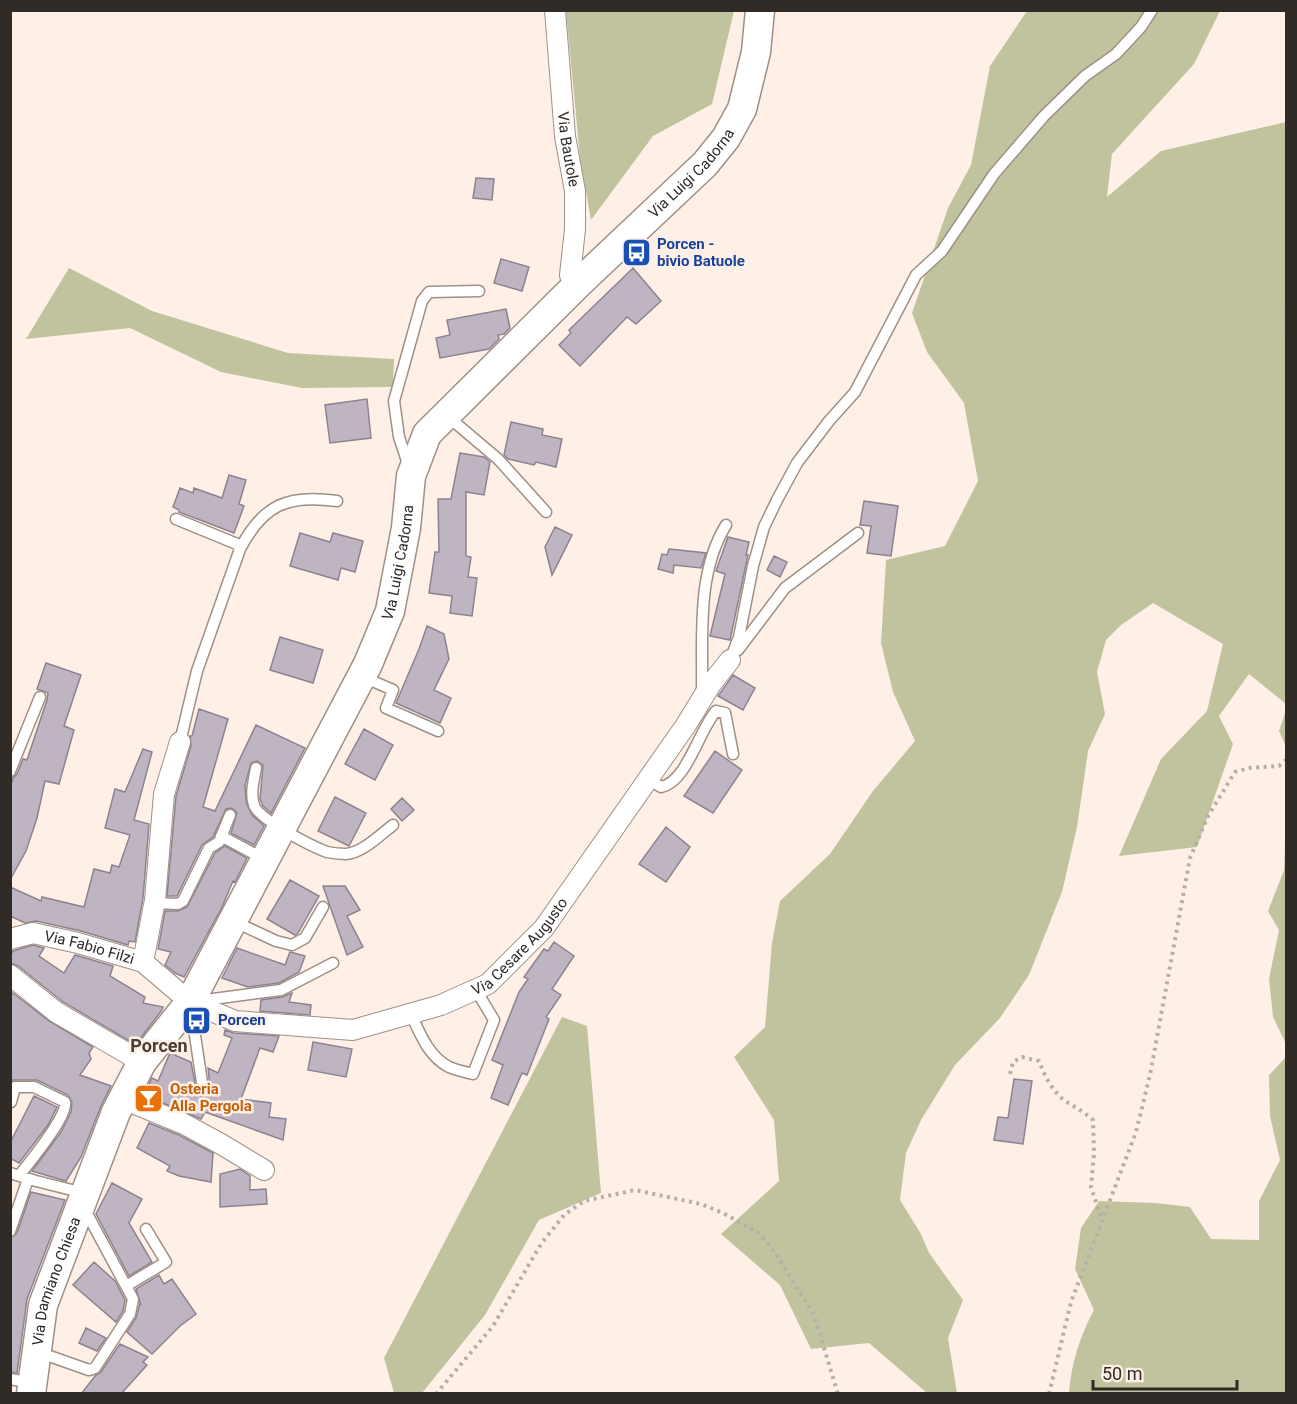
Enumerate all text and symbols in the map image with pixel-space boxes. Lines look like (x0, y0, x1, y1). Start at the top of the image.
street label: Via Bautole (554, 111, 583, 188)
street label: Via Luigi Cadorna (645, 126, 738, 222)
place label: Porcen - bivio Batuole (657, 235, 745, 270)
bus stop icon: Porcen - bivio Batuole (620, 237, 652, 269)
street label: Via Luigi Cadorna (378, 504, 417, 623)
street label: Via Cesare Augusto (469, 894, 571, 999)
street label: Via Fabio Filzi (43, 927, 137, 968)
bus stop icon: Porcen (181, 1004, 213, 1036)
place label: Porcen (218, 1011, 266, 1029)
district label: Porcen (130, 1035, 188, 1056)
place label: Osteria Alla Pergola (170, 1080, 252, 1115)
bar icon: Osteria Alla Pergola (133, 1082, 165, 1114)
street label: Via Damiano Chiesa (29, 1215, 84, 1347)
scale bar (1093, 1353, 1237, 1391)
text: 50 m (1102, 1363, 1142, 1384)

